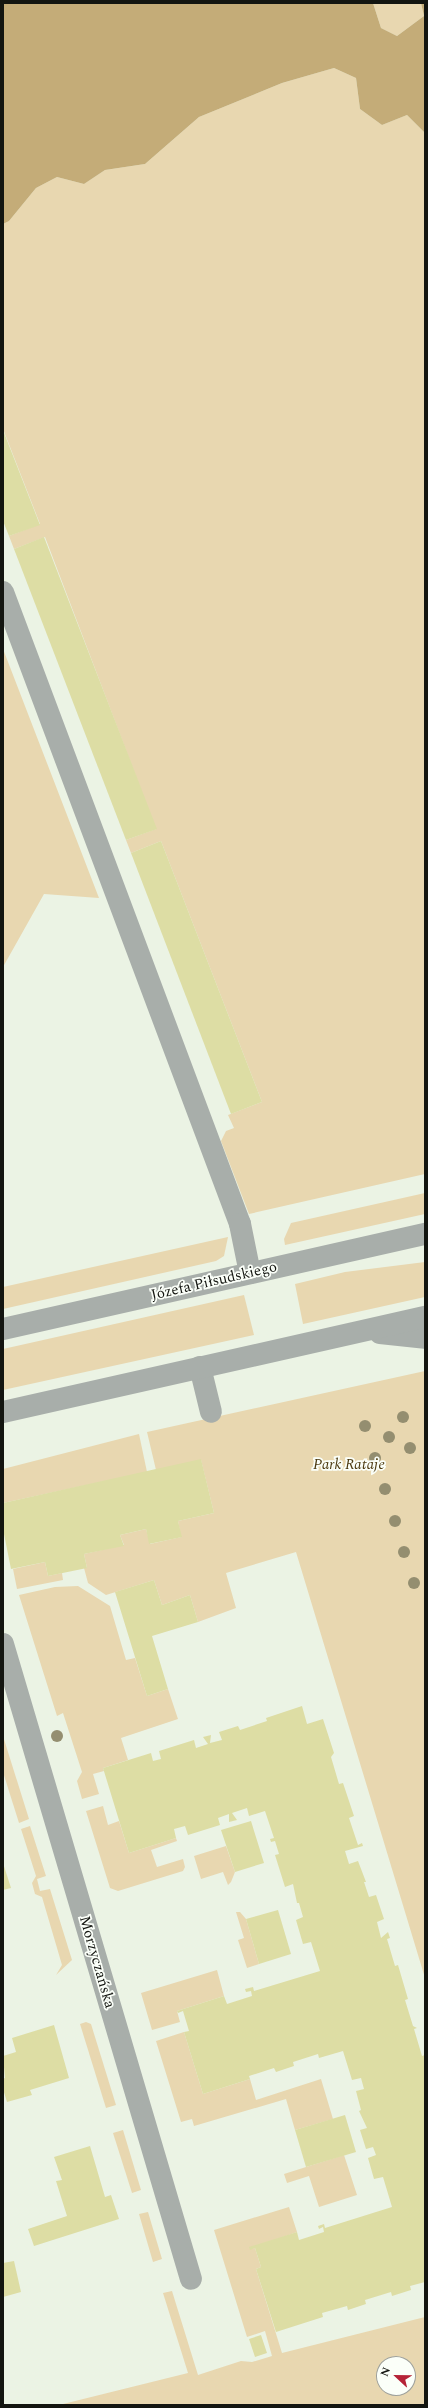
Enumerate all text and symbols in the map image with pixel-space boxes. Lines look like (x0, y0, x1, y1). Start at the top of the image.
street label: Józefa Piłsudskiego (149, 1258, 279, 1304)
park label: Park Rataje (313, 1456, 385, 1474)
street label: Morzyczańska (75, 1914, 119, 2010)
north arrow (376, 2356, 416, 2396)
text: N (376, 2364, 395, 2379)

